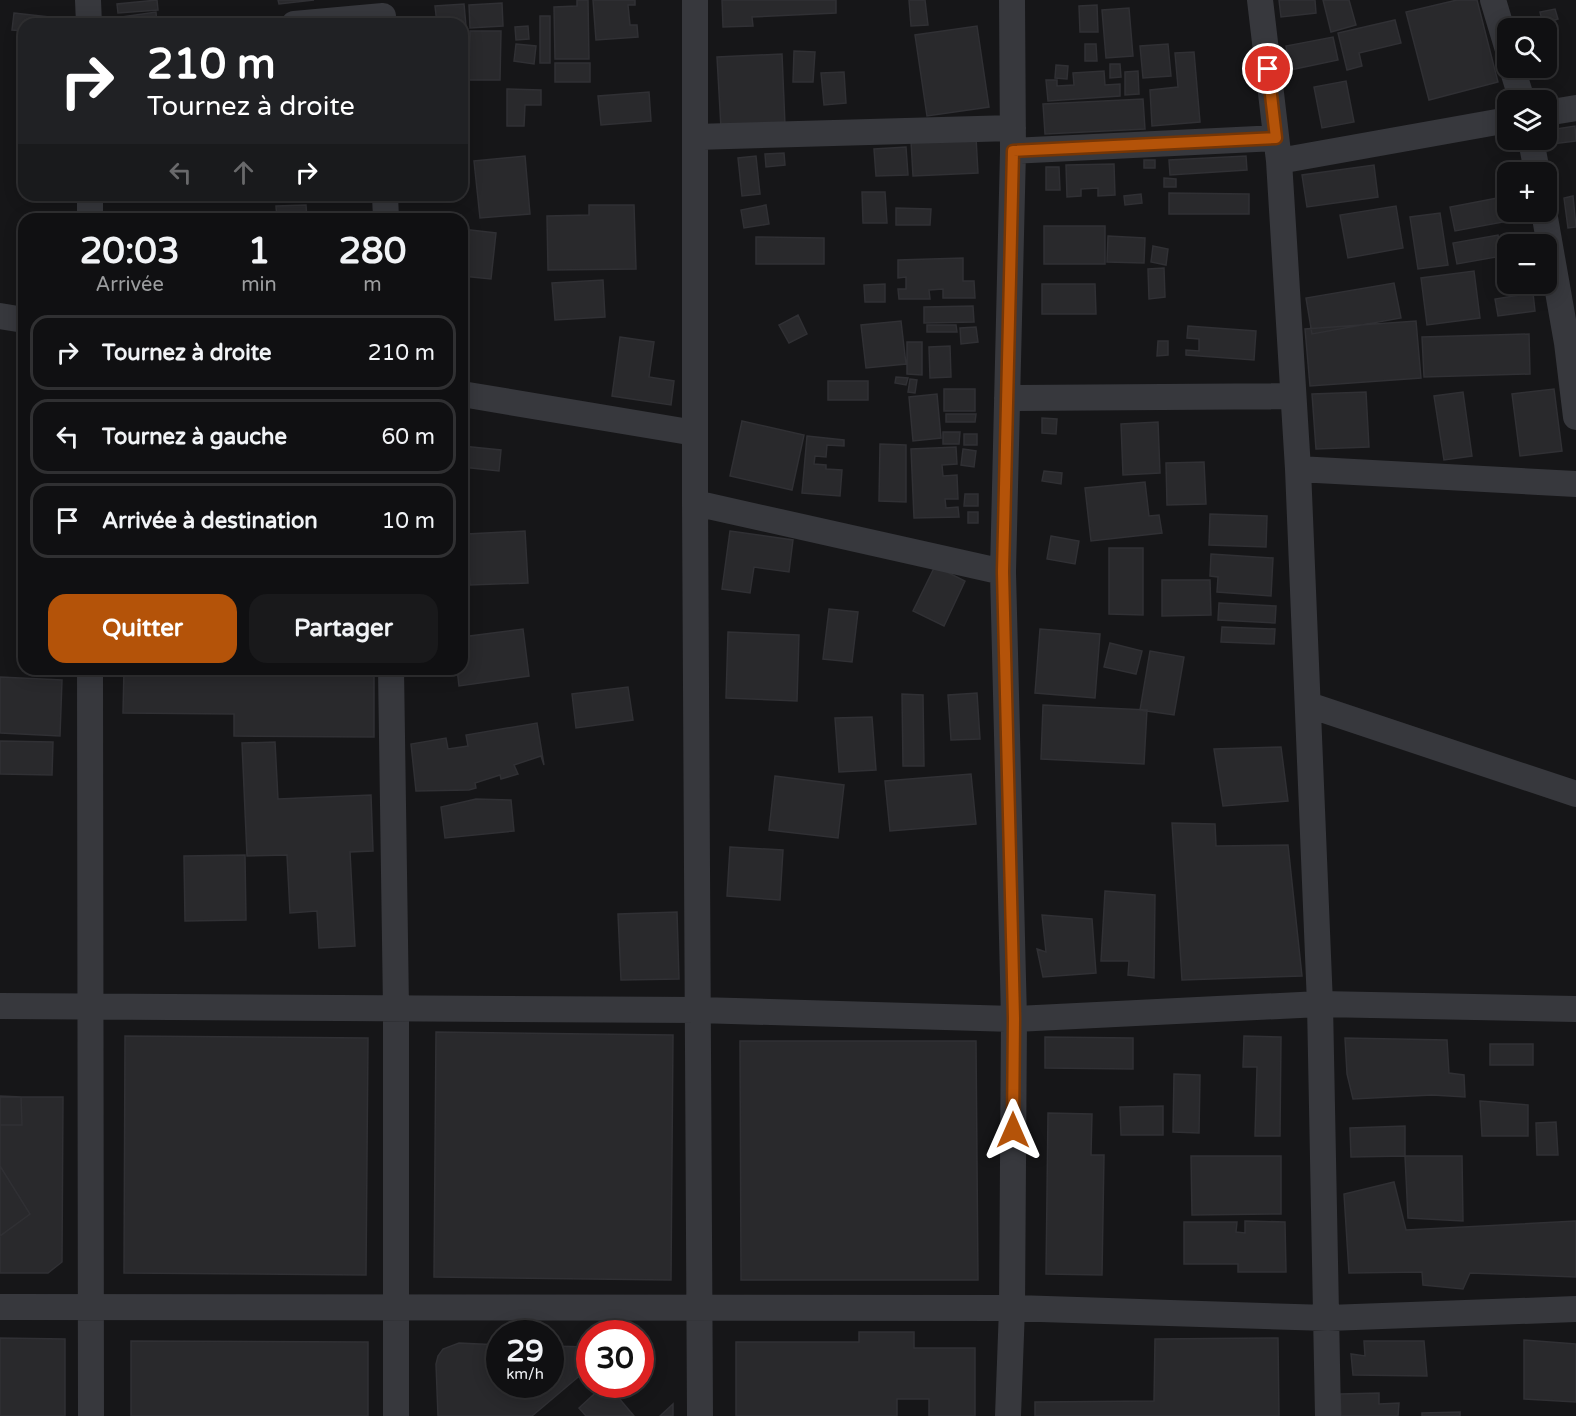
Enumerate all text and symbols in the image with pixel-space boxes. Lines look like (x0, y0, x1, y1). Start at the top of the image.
map controls (1497, 18, 1557, 294)
button: search (1497, 18, 1557, 78)
text: 210 m (147, 39, 276, 90)
icon: right (48, 42, 126, 120)
pin (1242, 43, 1293, 94)
icon: arrive (1251, 52, 1284, 85)
text: Tournez à droite (147, 90, 355, 123)
button: layers (1497, 90, 1557, 150)
icon: left (164, 156, 197, 189)
icon: ahead (227, 156, 260, 189)
icon: right (290, 156, 323, 189)
button: + (1497, 162, 1557, 222)
text: 20:03 (80, 230, 180, 273)
text: 1 (248, 230, 270, 273)
text: 280 (338, 230, 406, 273)
button: − (1497, 234, 1557, 294)
text: Arrivée (96, 273, 164, 297)
text: min (241, 273, 277, 297)
text: m (363, 273, 382, 297)
icon: right (51, 336, 84, 369)
text: Tournez à droite (102, 340, 271, 366)
text: 210 m (368, 340, 435, 366)
icon: left (51, 420, 84, 453)
text: Tournez à gauche (102, 424, 287, 450)
text: 60 m (381, 424, 435, 450)
icon: arrive (51, 504, 84, 537)
text: Arrivée à destination (102, 508, 318, 534)
text: 10 m (381, 508, 435, 534)
button: Quitter (48, 594, 237, 663)
button: Partager (249, 594, 438, 663)
position arrow (981, 1098, 1045, 1162)
speed limit sign: 30 (576, 1320, 654, 1398)
text: 29 (506, 1333, 544, 1370)
text: km/h (506, 1365, 544, 1383)

